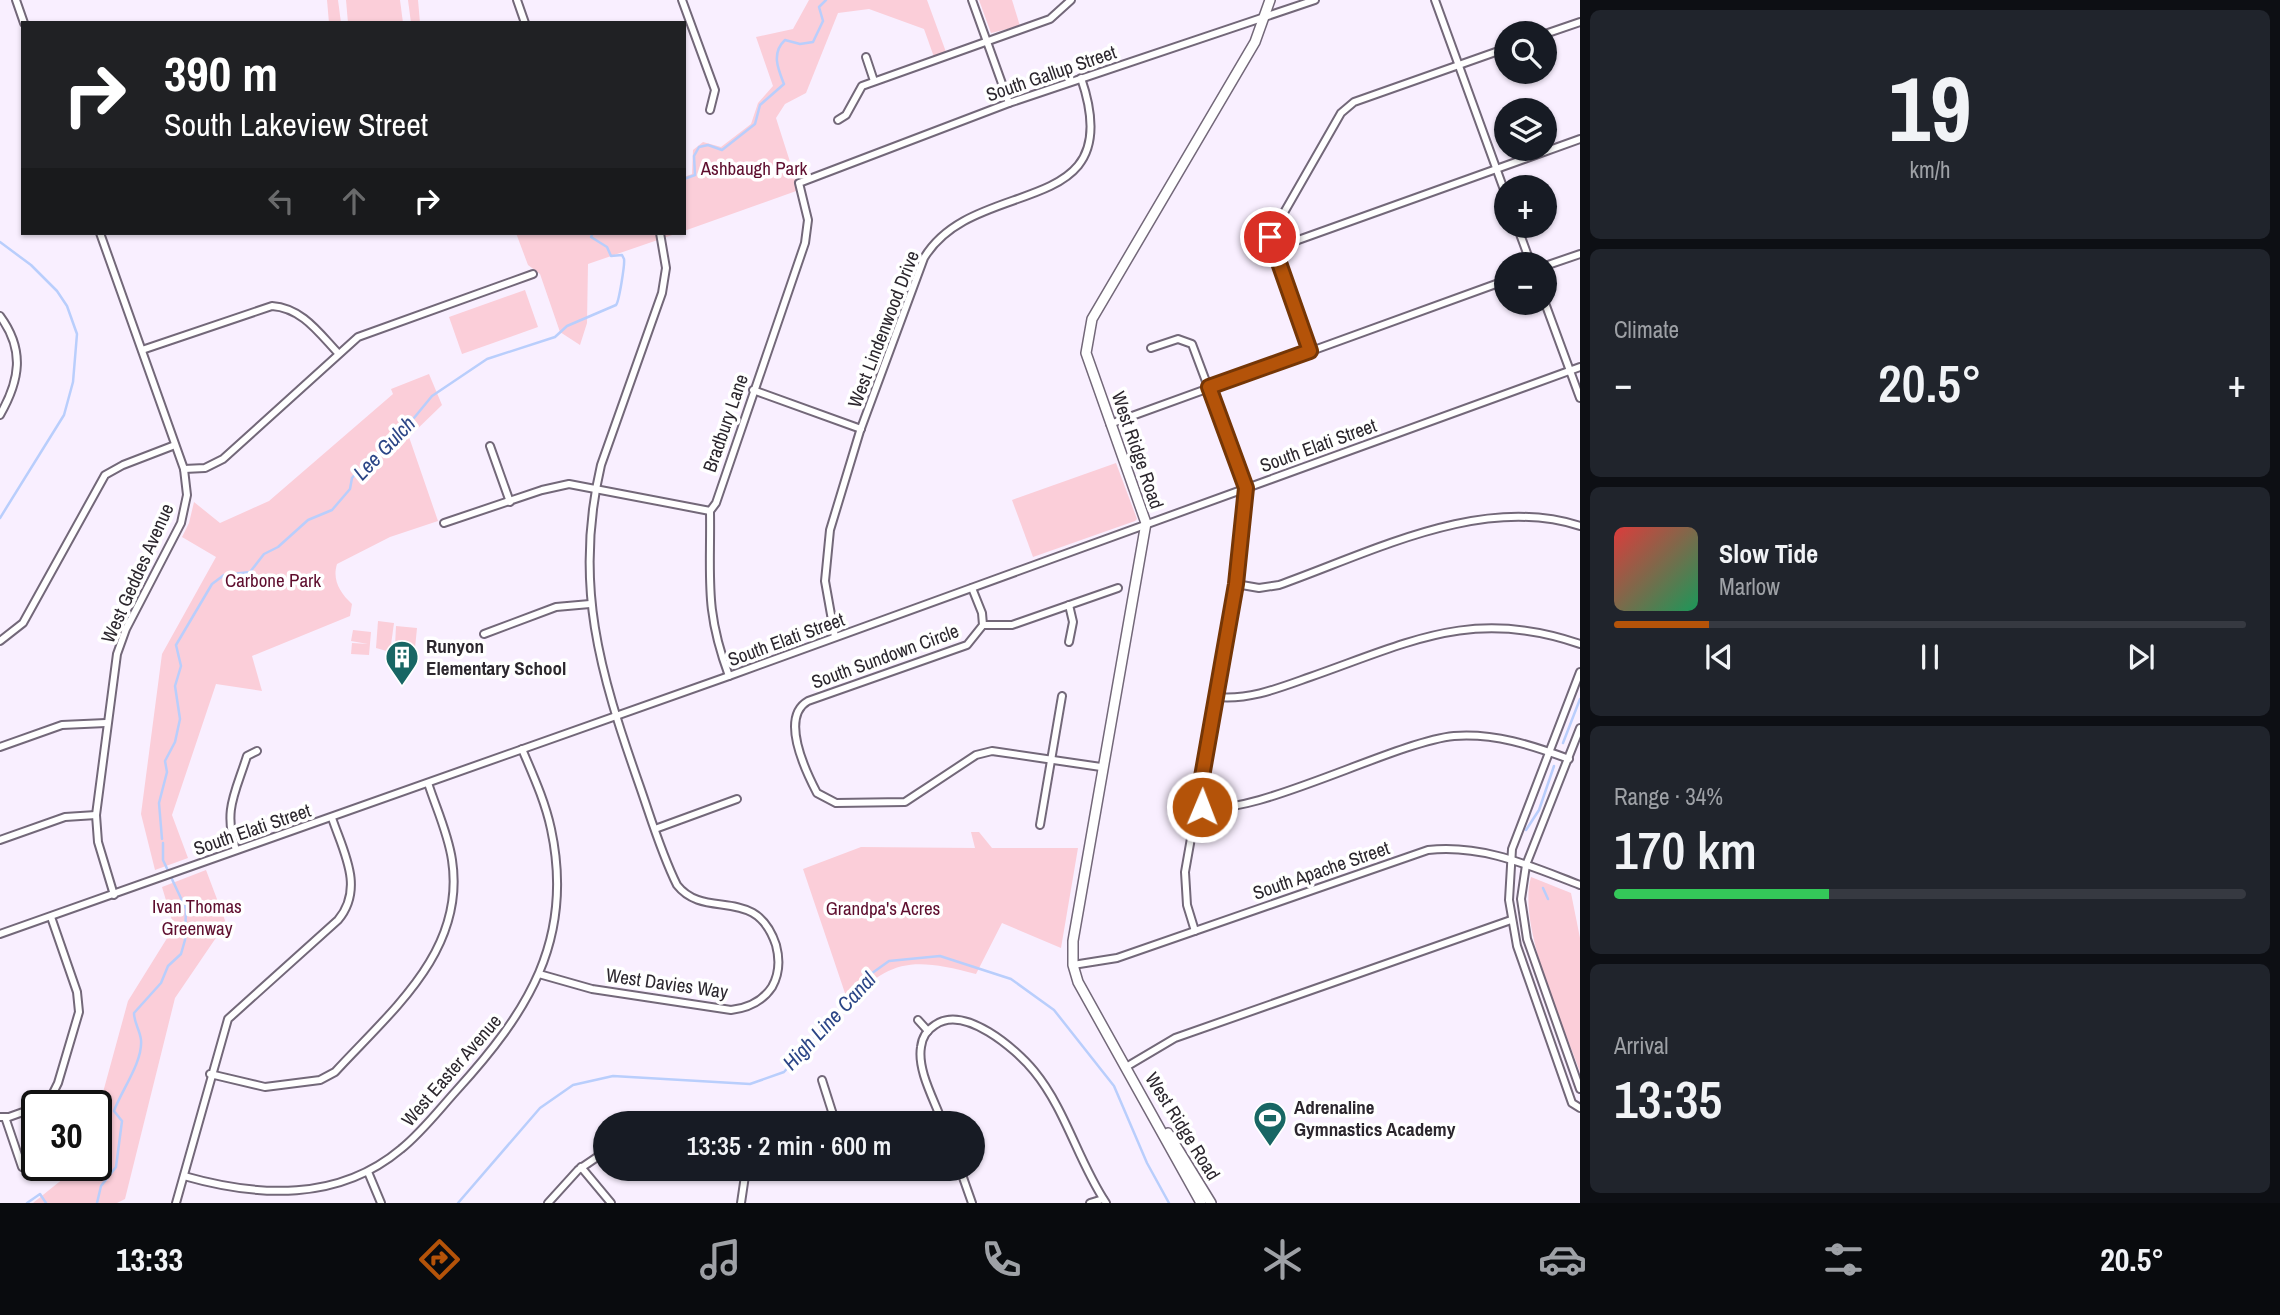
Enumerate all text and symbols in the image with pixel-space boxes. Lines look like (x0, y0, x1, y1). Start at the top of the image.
map controls (1494, 21, 1557, 315)
button: search (1494, 21, 1557, 84)
street label: South Gallup Street (982, 38, 1120, 107)
text: 390 m (164, 40, 278, 106)
text: 19 (1889, 47, 1972, 169)
icon: right (49, 49, 140, 140)
button: layers (1494, 98, 1557, 161)
text: South Lakeview Street (164, 103, 428, 146)
text: km/h (1910, 154, 1950, 185)
park label: Ashbaugh Park (700, 155, 807, 181)
button: + (1494, 175, 1557, 238)
icon: left (262, 182, 300, 220)
icon: ahead (335, 182, 373, 220)
icon: right (408, 182, 446, 220)
pin (1240, 207, 1300, 267)
icon: arrive (1251, 218, 1289, 256)
street label: West Lindenwood Drive (841, 247, 925, 411)
button: − (1494, 252, 1557, 315)
text: Climate (1614, 314, 1679, 345)
text: 20.5° (1878, 348, 1982, 418)
text: − (1614, 358, 1632, 409)
text: + (2228, 358, 2246, 409)
street label: Bradbury Lane (696, 370, 754, 476)
street label: West Ridge Road (1106, 388, 1170, 512)
water label: Lee Gulch (346, 410, 422, 486)
street label: South Elati Street (1256, 412, 1380, 478)
street label: West Geddes Avenue (95, 499, 179, 647)
text: Slow Tide (1719, 536, 1818, 571)
park label: Carbone Park (225, 567, 321, 593)
text: Marlow (1719, 571, 1780, 602)
street label: South Elati Street (724, 606, 848, 672)
street label: South Sundown Circle (808, 617, 962, 695)
place label: Runyon Elementary School (426, 633, 566, 681)
building icon: Runyon Elementary School (383, 638, 421, 687)
icon: previous (1700, 638, 1738, 676)
icon: pause (1911, 638, 1949, 676)
icon: next (2122, 638, 2160, 676)
position arrow (1165, 770, 1239, 844)
text: Range · 34% (1614, 781, 1723, 812)
street label: South Elati Street (190, 797, 315, 861)
text: 170 km (1614, 815, 1757, 885)
street label: South Apache Street (1249, 834, 1393, 906)
park label: Ivan Thomas Greenway (152, 893, 242, 941)
park label: Grandpa's Acres (826, 895, 941, 921)
street label: West Davies Way (604, 962, 730, 1004)
water label: High Line Canal (776, 965, 883, 1076)
street label: West Easter Avenue (395, 1008, 507, 1132)
text: Arrival (1614, 1030, 1669, 1061)
text: 13:35 (1614, 1064, 1722, 1134)
street label: West Ridge Road (1139, 1067, 1227, 1185)
speed limit sign: 30 (21, 1090, 112, 1181)
place label: Adrenaline Gymnastics Academy (1294, 1094, 1456, 1142)
sports icon: Adrenaline Gymnastics Academy (1251, 1099, 1289, 1148)
text: 13:35 · 2 min · 600 m (687, 1128, 891, 1163)
icon: directions (415, 1235, 464, 1284)
icon: music (696, 1235, 745, 1284)
icon: phone (977, 1235, 1026, 1284)
icon: climate (1258, 1235, 1307, 1284)
icon: car (1538, 1235, 1587, 1284)
icon: filters (1819, 1235, 1868, 1284)
text: 13:33 (116, 1238, 183, 1281)
text: 20.5° (2100, 1238, 2164, 1281)

